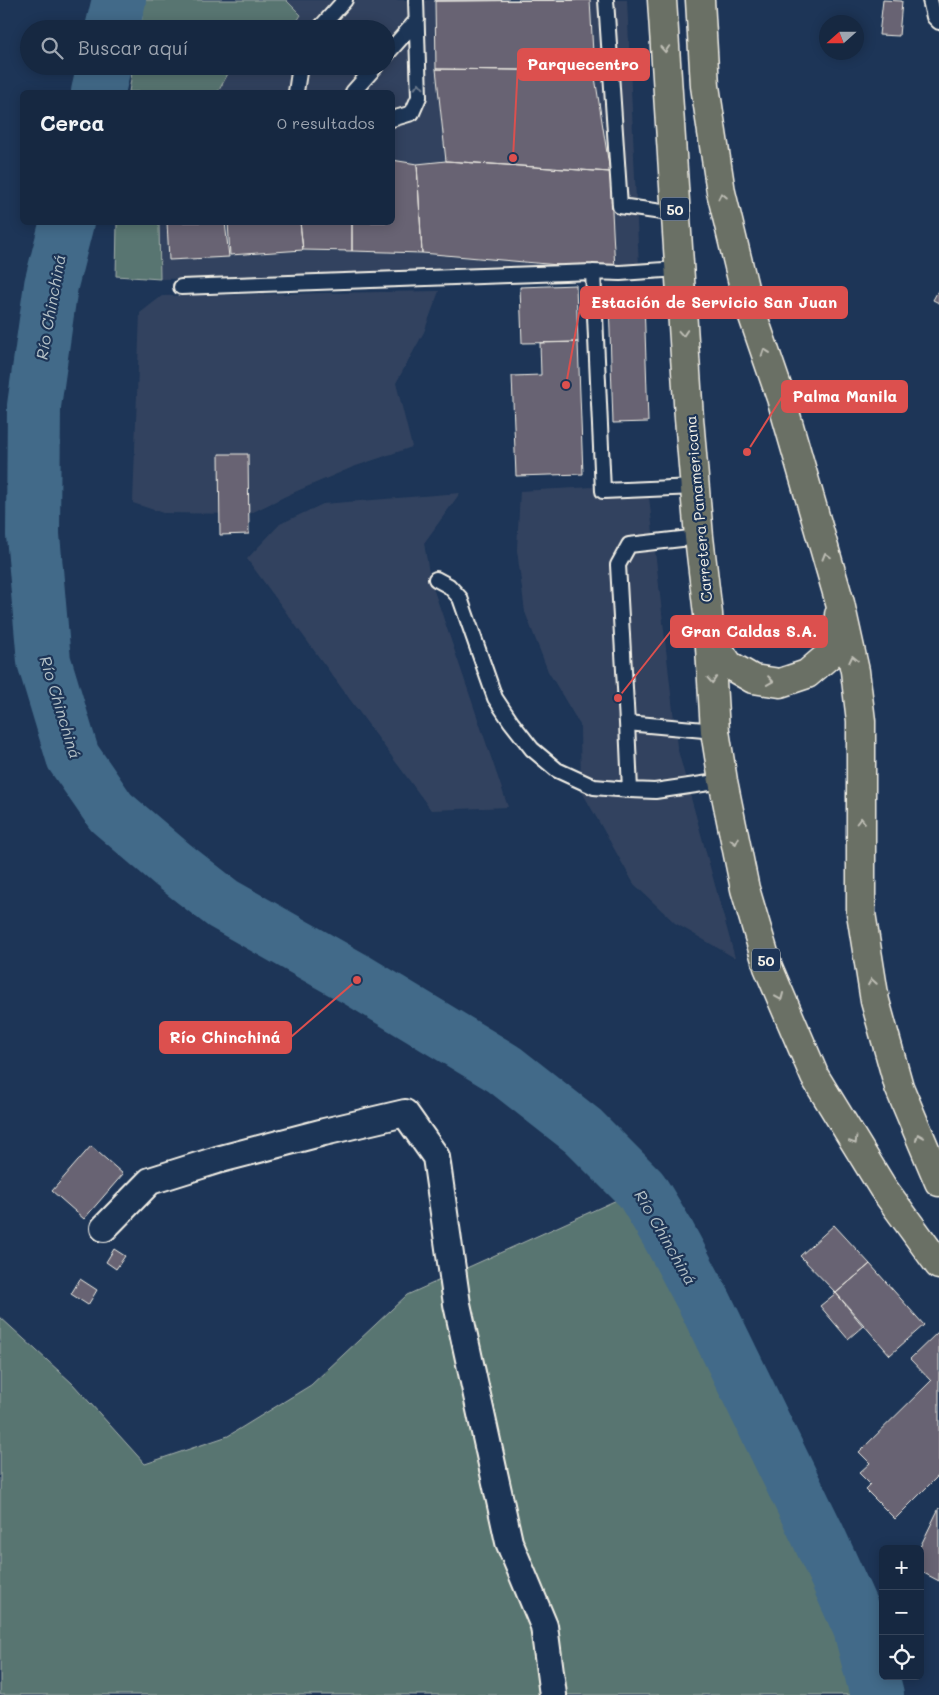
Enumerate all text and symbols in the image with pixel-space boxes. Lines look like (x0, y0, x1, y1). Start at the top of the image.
north arrow (819, 15, 864, 60)
search box (20, 20, 395, 75)
icon: search (38, 34, 66, 62)
text: Buscar aquí (78, 35, 188, 60)
one-way arrow (659, 45, 670, 53)
callout: Parquecentro (518, 49, 649, 80)
text: Parquecentro (527, 53, 639, 74)
one-way arrow (414, 82, 424, 90)
text: Cerca (40, 109, 105, 136)
text: 0 resultados (277, 112, 375, 133)
one-way arrow (718, 191, 728, 200)
road number: 50 (661, 198, 689, 220)
water label: Río Chinchiná (30, 253, 70, 361)
callout: Estación de Servicio San Juan (581, 287, 847, 318)
text: Estación de Servicio San Juan (591, 291, 837, 312)
one-way arrow (678, 329, 689, 337)
one-way arrow (761, 348, 771, 357)
callout: Palma Manila (782, 381, 907, 412)
text: Palma Manila (793, 385, 898, 406)
street label: Carretera Panamericana (680, 415, 716, 603)
one-way arrow (822, 553, 832, 561)
callout: Gran Caldas S.A. (671, 616, 827, 647)
text: Gran Caldas S.A. (681, 620, 817, 641)
water label: Río Chinchiná (35, 653, 87, 761)
one-way arrow (848, 654, 859, 663)
one-way arrow (766, 676, 775, 686)
one-way arrow (706, 677, 717, 685)
one-way arrow (856, 816, 866, 824)
one-way arrow (730, 836, 740, 845)
road number: 50 (752, 948, 780, 972)
one-way arrow (868, 978, 878, 987)
one-way arrow (775, 992, 785, 1000)
callout: Río Chinchiná (160, 1022, 291, 1053)
text: Río Chinchiná (169, 1026, 281, 1047)
one-way arrow (915, 1133, 926, 1142)
one-way arrow (848, 1135, 857, 1144)
water label: Río Chinchiná (630, 1186, 702, 1288)
map controls (879, 1545, 924, 1680)
button: + (879, 1545, 924, 1590)
button: − (879, 1590, 924, 1635)
button: locate (879, 1635, 924, 1680)

